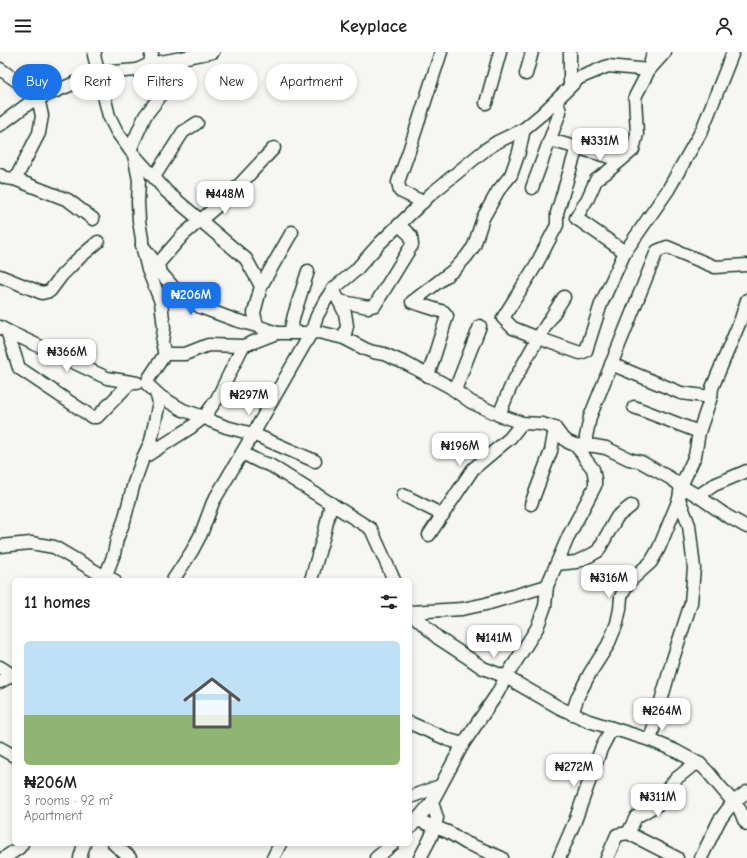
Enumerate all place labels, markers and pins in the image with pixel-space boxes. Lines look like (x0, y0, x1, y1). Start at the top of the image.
pin: ₦331M (572, 128, 628, 162)
pin: ₦448M (197, 181, 253, 215)
pin: ₦206M (163, 282, 219, 316)
pin: ₦366M (39, 339, 95, 373)
pin: ₦297M (221, 382, 277, 416)
pin: ₦196M (432, 433, 488, 467)
pin: ₦316M (581, 565, 637, 599)
pin: ₦141M (466, 625, 522, 659)
pin: ₦264M (634, 698, 690, 732)
pin: ₦272M (546, 754, 602, 788)
pin: ₦311M (630, 784, 686, 818)

